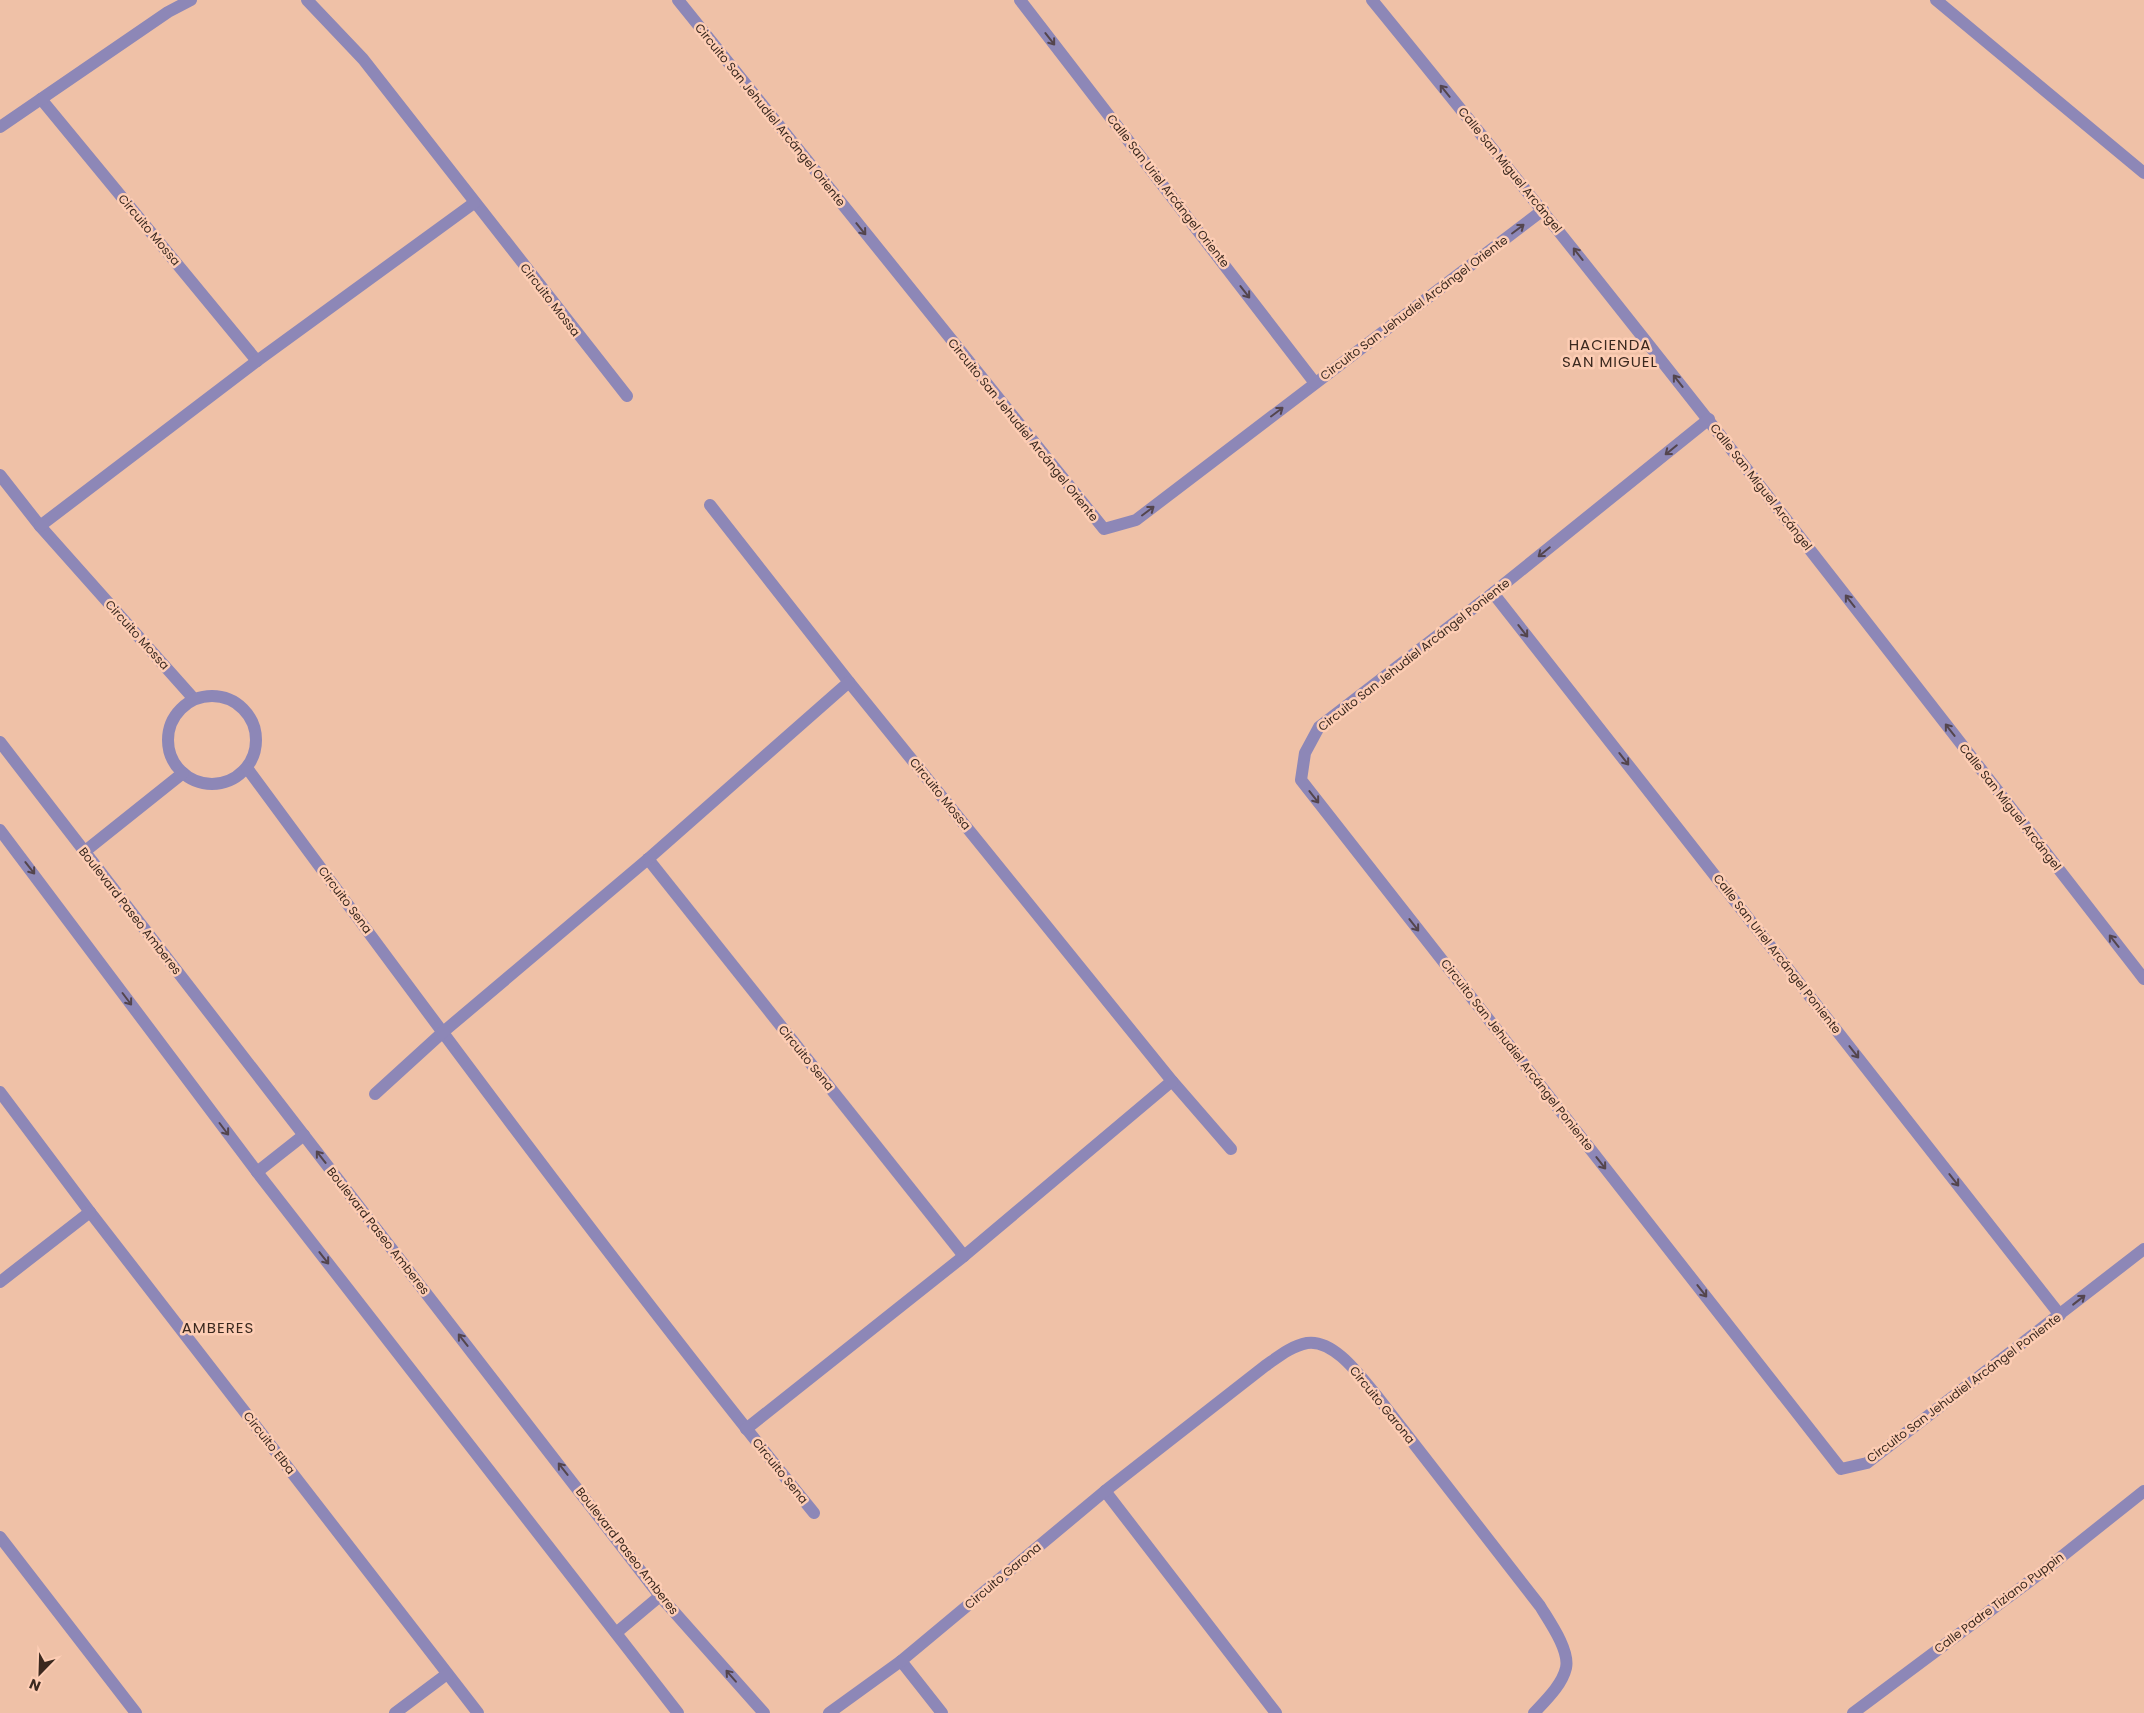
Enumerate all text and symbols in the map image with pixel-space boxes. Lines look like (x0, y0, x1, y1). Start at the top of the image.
street label: Circuito San Jehudiel Arcángel Oriente (691, 20, 850, 210)
one-way arrow (1044, 32, 1055, 45)
one-way arrow (1440, 84, 1451, 97)
street label: Calle San Miguel Arcángel (1454, 103, 1566, 236)
street label: Calle San Uriel Arcángel Oriente (1103, 111, 1234, 271)
street label: Circuito Mossa (114, 190, 184, 269)
one-way arrow (856, 222, 867, 235)
one-way arrow (1511, 223, 1524, 234)
street label: Circuito San Jehudiel Arcángel Oriente (1316, 231, 1511, 384)
one-way arrow (1572, 248, 1583, 261)
street label: Circuito Mossa (516, 260, 584, 340)
one-way arrow (1240, 285, 1251, 298)
district label: HACIENDA SAN MIGUEL (1562, 334, 1658, 372)
street label: Circuito San Jehudiel Arcángel Oriente (944, 335, 1103, 525)
one-way arrow (1673, 375, 1684, 388)
one-way arrow (1270, 407, 1284, 417)
street label: Calle San Miguel Arcángel (1706, 420, 1816, 554)
one-way arrow (1664, 445, 1678, 455)
one-way arrow (1141, 505, 1154, 516)
one-way arrow (1538, 546, 1551, 557)
street label: Circuito San Jehudiel Arcángel Poniente (1314, 574, 1513, 735)
one-way arrow (1845, 595, 1856, 608)
street label: Circuito Mossa (101, 596, 173, 673)
one-way arrow (1518, 624, 1529, 637)
one-way arrow (1945, 723, 1955, 737)
street label: Calle San Miguel Arcángel (1955, 740, 2065, 874)
one-way arrow (1618, 752, 1629, 765)
street label: Circuito Mossa (906, 754, 975, 833)
one-way arrow (1309, 790, 1320, 803)
street label: Boulevard Paseo Amberes (75, 843, 186, 978)
one-way arrow (24, 862, 35, 875)
street label: Circuito Sena (314, 863, 376, 937)
street label: Calle San Uriel Arcángel Poniente (1710, 870, 1845, 1037)
one-way arrow (1409, 918, 1420, 931)
one-way arrow (2109, 934, 2119, 948)
street label: Circuito San Jehudiel Arcángel Poniente (1437, 955, 1598, 1154)
one-way arrow (122, 992, 132, 1006)
street label: Circuito Sena (775, 1021, 838, 1094)
one-way arrow (1848, 1045, 1859, 1058)
one-way arrow (219, 1122, 230, 1135)
one-way arrow (316, 1150, 327, 1163)
one-way arrow (1596, 1156, 1607, 1169)
street label: Boulevard Paseo Amberes (323, 1163, 434, 1298)
one-way arrow (1949, 1173, 1959, 1187)
one-way arrow (318, 1251, 329, 1264)
one-way arrow (1696, 1284, 1707, 1297)
one-way arrow (2072, 1295, 2085, 1306)
street label: Circuito San Jehudiel Arcángel Poniente (1863, 1309, 2064, 1466)
district label: AMBERES (182, 1317, 254, 1338)
one-way arrow (458, 1334, 469, 1347)
street label: Circuito Garona (1346, 1362, 1419, 1447)
street label: Circuito Elba (240, 1408, 299, 1478)
street label: Circuito Sena (749, 1434, 812, 1507)
one-way arrow (557, 1463, 568, 1476)
street label: Boulevard Paseo Amberes (572, 1483, 683, 1618)
street label: Circuito Garona (961, 1538, 1045, 1613)
street label: Calle Padre Tiziano Puppin (1930, 1548, 2067, 1657)
north arrow (15, 1648, 65, 1698)
one-way arrow (725, 1670, 737, 1683)
text: N (26, 1674, 44, 1696)

